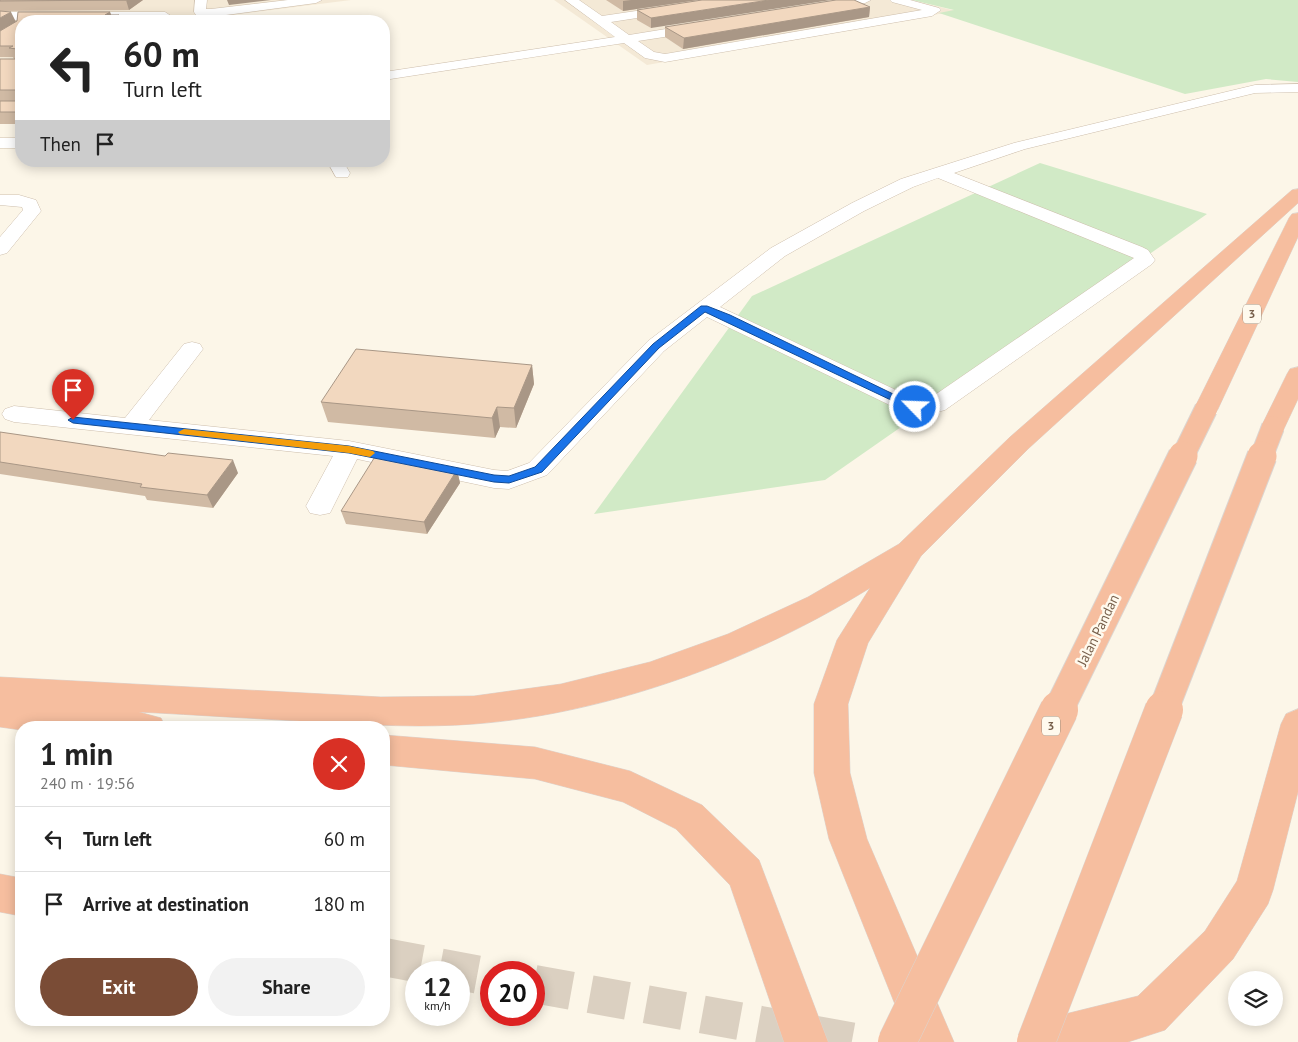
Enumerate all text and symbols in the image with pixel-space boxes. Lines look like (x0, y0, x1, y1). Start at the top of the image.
text: 60 m (123, 31, 200, 77)
icon: left (40, 35, 105, 100)
text: Turn left (123, 75, 202, 103)
icon: arrive (91, 130, 119, 158)
text: Then (40, 132, 81, 156)
road number: 3 (1243, 304, 1261, 324)
pin (52, 369, 94, 420)
icon: arrive (59, 376, 87, 404)
position arrow (888, 380, 940, 432)
street label: Jalan Pandan (1072, 591, 1123, 670)
road number: 3 (1042, 716, 1060, 736)
text: 1 min (40, 734, 113, 773)
button: close (313, 738, 365, 790)
text: 240 m · 19:56 (40, 773, 135, 793)
icon: left (40, 825, 68, 853)
text: Turn left (83, 827, 152, 851)
text: 60 m (324, 827, 365, 851)
icon: arrive (40, 890, 68, 918)
text: Arrive at destination (83, 892, 249, 916)
text: 180 m (313, 892, 365, 916)
button: Exit (40, 958, 198, 1016)
button: Share (208, 958, 365, 1016)
speed limit sign: 20 (480, 961, 545, 1026)
text: 12 (423, 971, 452, 1003)
map controls (1228, 971, 1283, 1026)
button: layers (1228, 971, 1283, 1026)
text: km/h (424, 998, 451, 1013)

